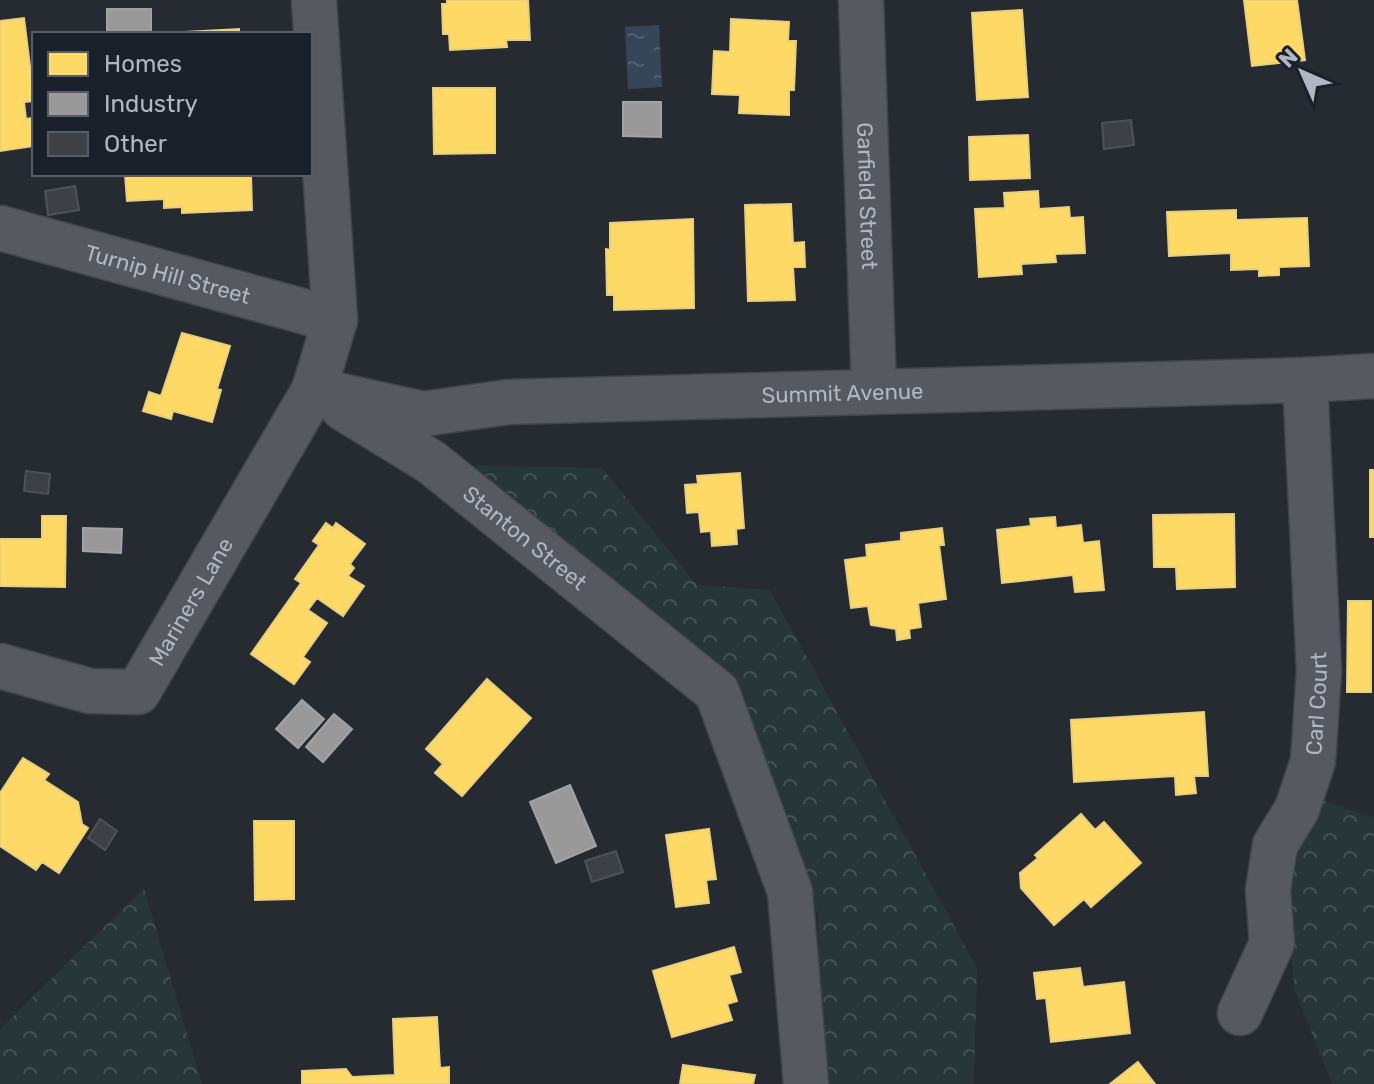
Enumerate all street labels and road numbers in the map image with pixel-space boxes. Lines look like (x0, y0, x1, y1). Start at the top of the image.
street label: Garfield Street (852, 122, 883, 270)
street label: Turnip Hill Street (82, 238, 254, 310)
street label: Summit Avenue (761, 377, 924, 408)
street label: Stanton Street (458, 480, 593, 596)
street label: Mariners Lane (143, 533, 239, 671)
street label: Carl Court (1300, 651, 1333, 756)

